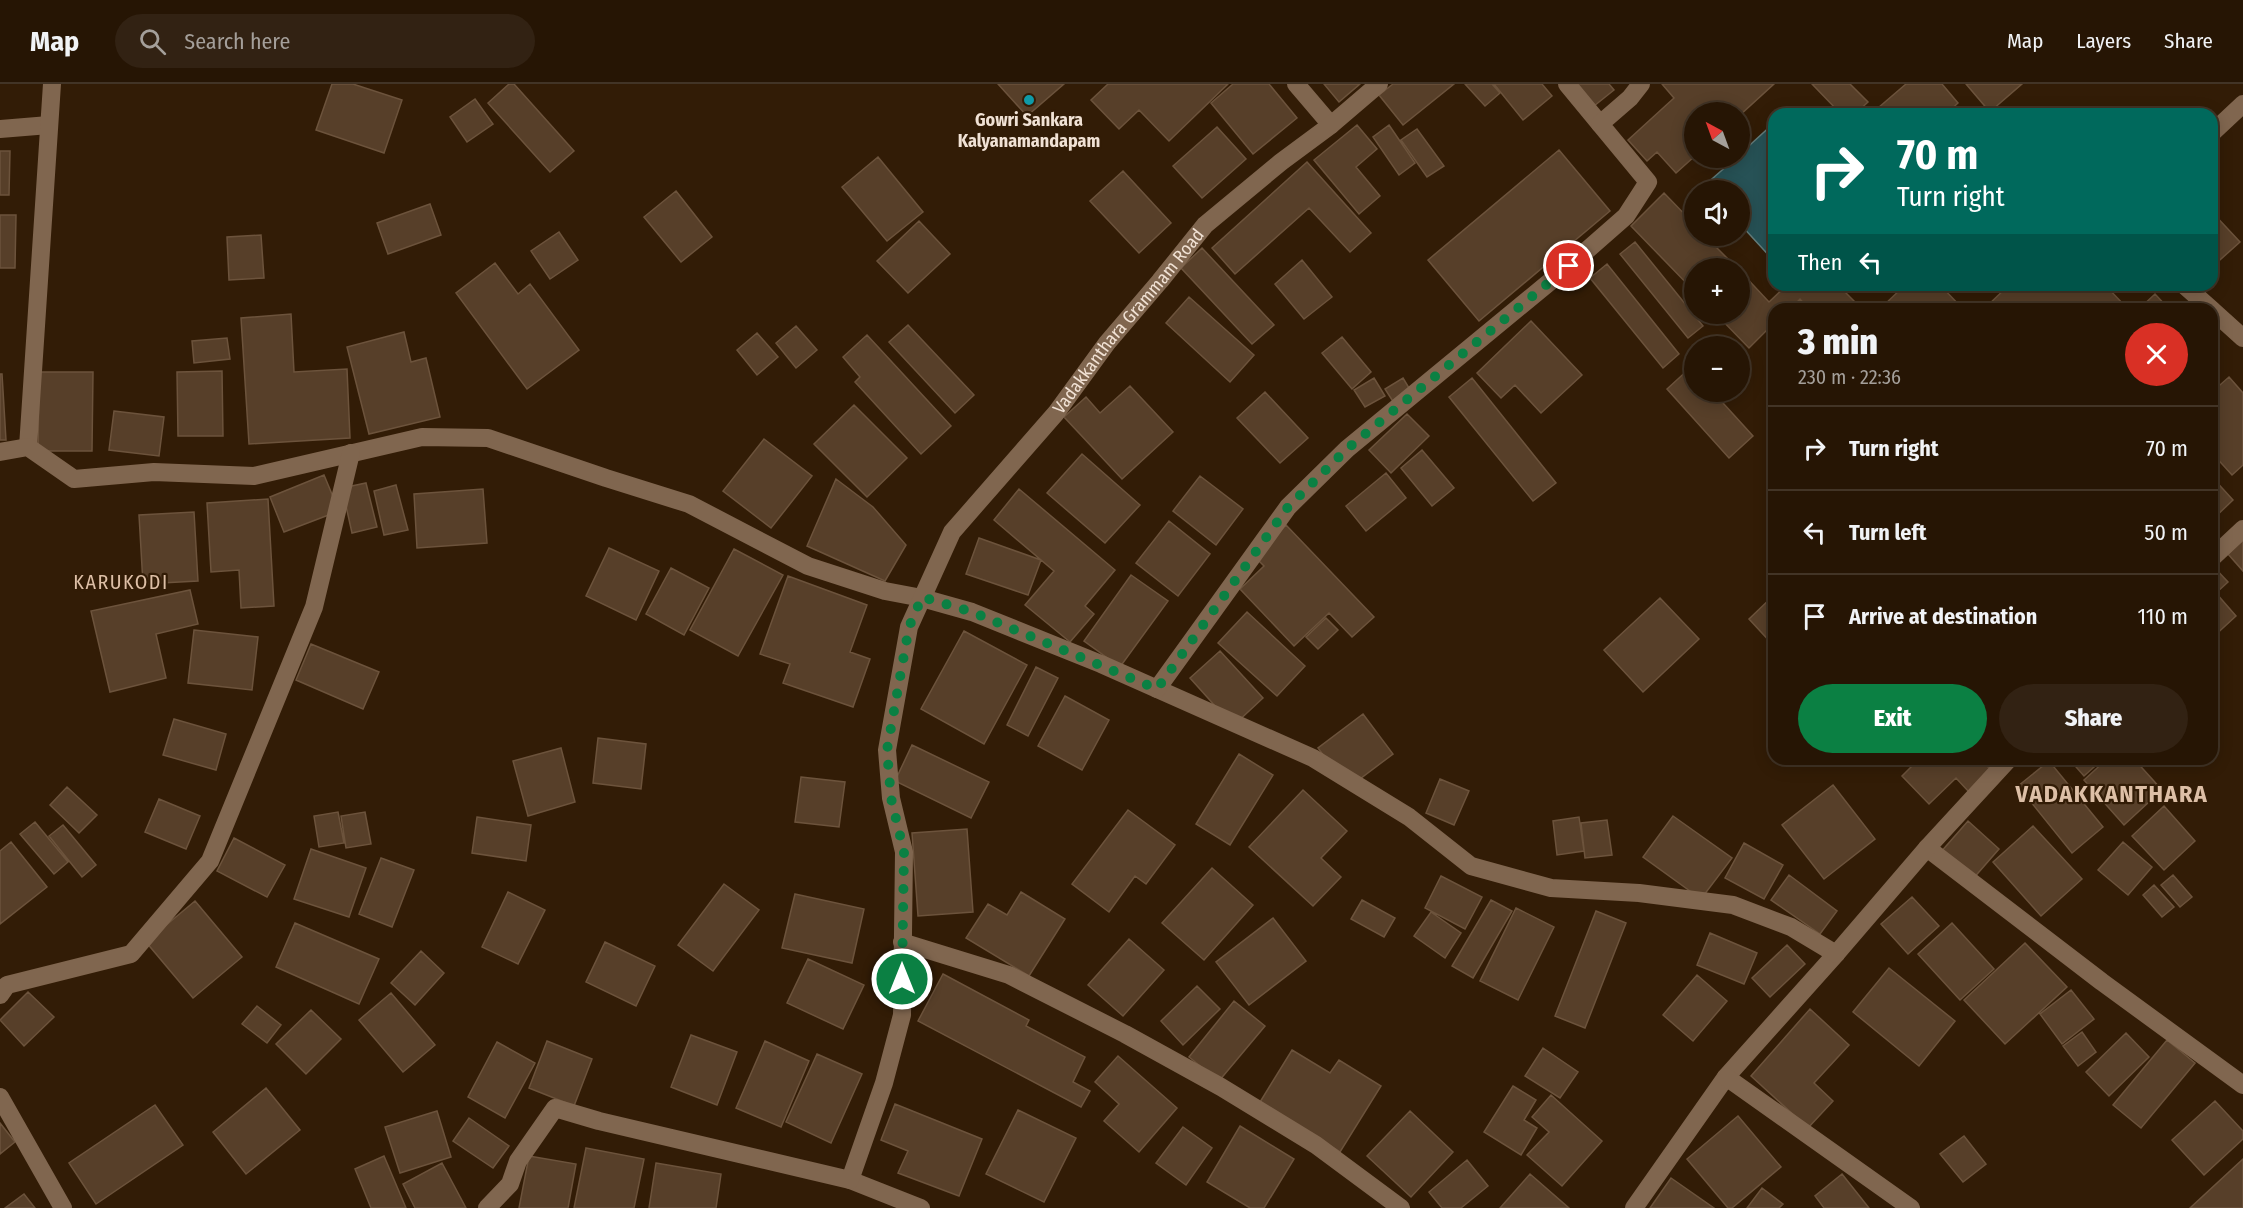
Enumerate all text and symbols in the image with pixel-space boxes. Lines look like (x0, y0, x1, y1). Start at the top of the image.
search box (115, 14, 535, 68)
text: Map (30, 25, 79, 58)
icon: search (136, 25, 169, 58)
text: Search here (184, 28, 290, 55)
text: Map (2007, 28, 2043, 54)
text: Layers (2076, 28, 2131, 54)
text: Share (2164, 28, 2213, 54)
marker: Gowri Sankara Kalyanamandapam (1022, 93, 1036, 107)
north arrow (1684, 102, 1750, 168)
map controls (1684, 102, 1750, 402)
place label: Gowri Sankara Kalyanamandapam (958, 109, 1100, 152)
text: 70 m (1897, 130, 1978, 180)
icon: right (1798, 132, 1876, 210)
button: sound (1684, 180, 1750, 246)
text: Turn right (1897, 181, 2005, 213)
street label: Vadakkanthara Grammam Road (1048, 224, 1209, 418)
pin (1543, 240, 1594, 291)
icon: left (1854, 246, 1887, 279)
icon: arrive (1552, 249, 1585, 282)
text: Then (1798, 249, 1842, 276)
button: + (1684, 258, 1750, 324)
text: 3 min (1798, 320, 1878, 364)
button: close (2125, 323, 2188, 386)
button: − (1684, 336, 1750, 402)
text: 230 m · 22:36 (1798, 365, 1901, 389)
icon: right (1798, 432, 1831, 465)
text: Turn right (1849, 435, 1938, 462)
text: 70 m (2146, 435, 2188, 462)
icon: left (1798, 516, 1831, 549)
text: Turn left (1849, 519, 1927, 546)
text: 50 m (2144, 519, 2188, 546)
district label: KARUKODI (73, 570, 169, 594)
icon: arrive (1798, 600, 1831, 633)
text: Arrive at destination (1849, 603, 2037, 630)
text: 110 m (2138, 603, 2188, 630)
button: Exit (1798, 684, 1987, 753)
button: Share (1999, 684, 2188, 753)
district label: VADAKKANTHARA (2015, 780, 2208, 808)
position arrow (870, 947, 934, 1011)

